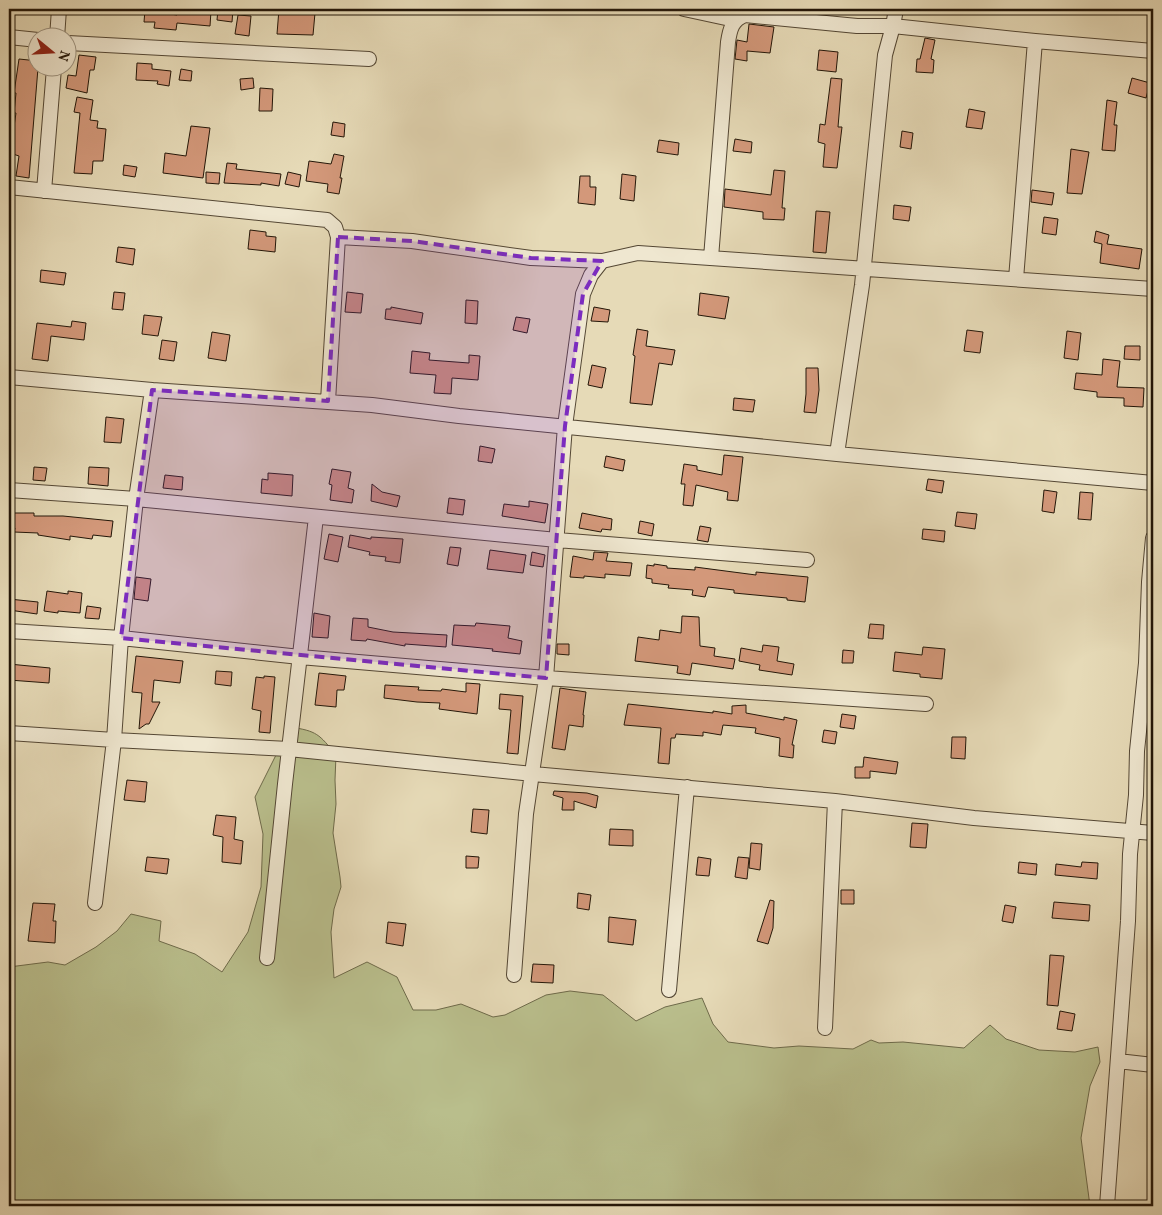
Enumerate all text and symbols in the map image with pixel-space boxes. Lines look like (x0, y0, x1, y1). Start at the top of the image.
north arrow (28, 28, 78, 78)
text: N (52, 48, 74, 63)

